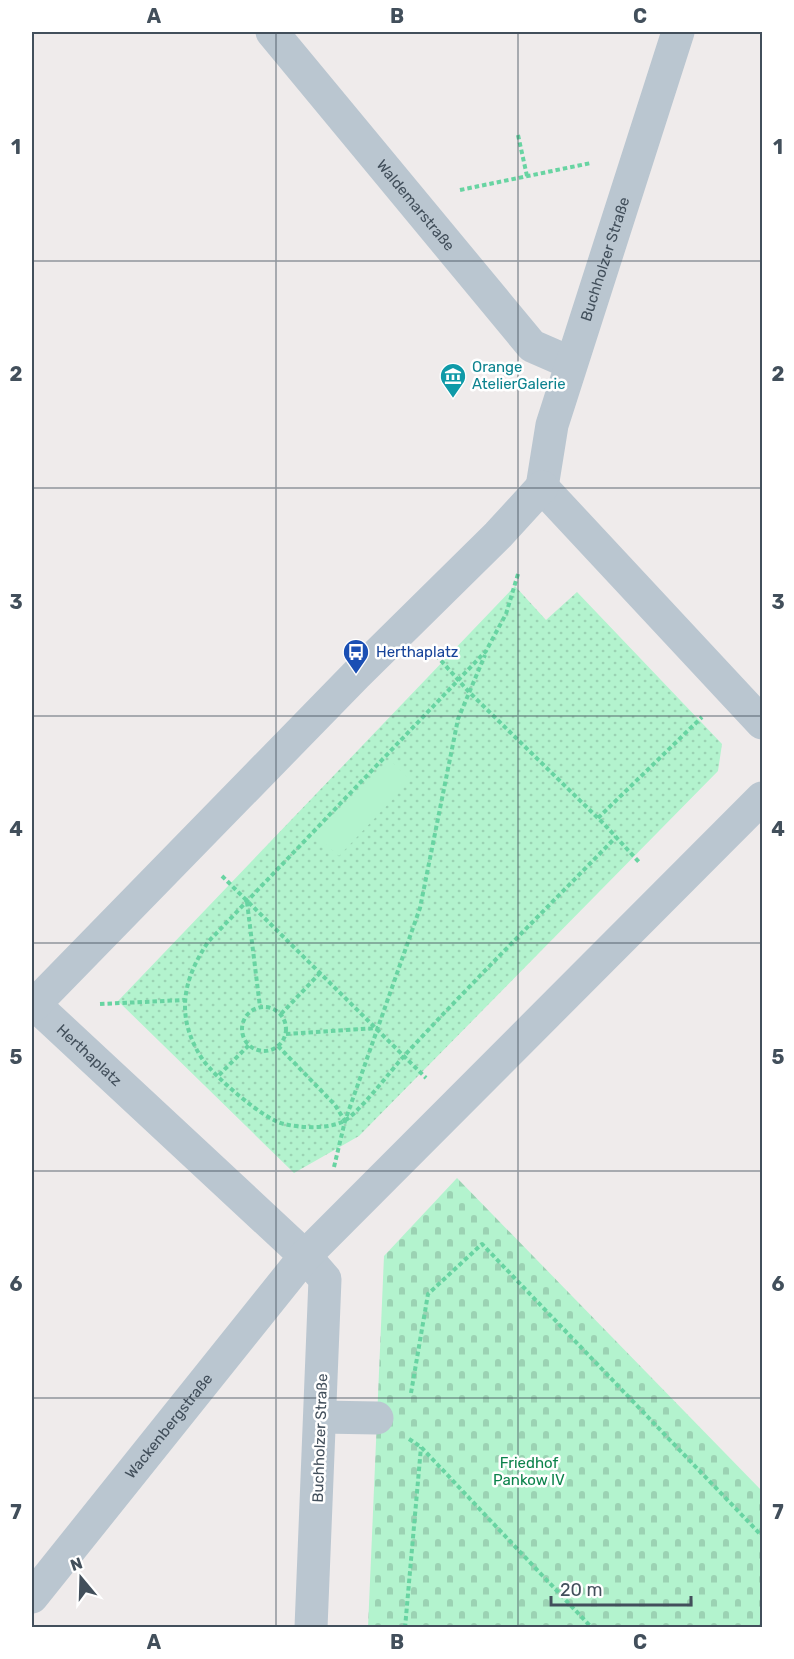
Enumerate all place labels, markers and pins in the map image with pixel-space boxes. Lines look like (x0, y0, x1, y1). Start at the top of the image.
place label: Orange AtelierGalerie (472, 358, 566, 393)
museum icon: Orange AtelierGalerie (438, 361, 468, 399)
bus stop icon: Herthaplatz (341, 637, 371, 675)
place label: Herthaplatz (376, 643, 459, 661)

